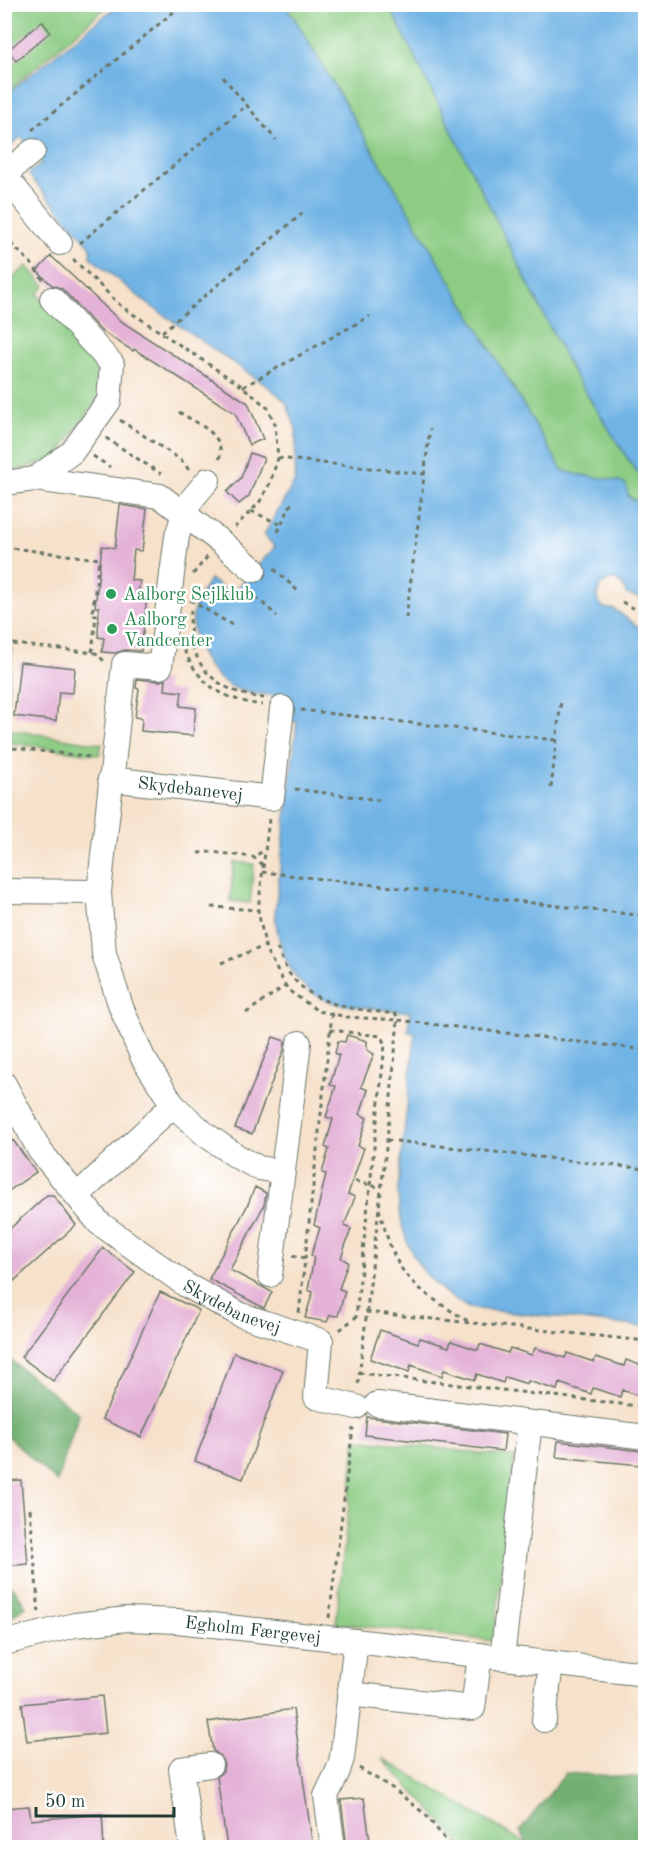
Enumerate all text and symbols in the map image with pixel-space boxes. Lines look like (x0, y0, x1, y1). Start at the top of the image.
place label: Aalborg Sejlklub (123, 586, 254, 604)
marker: Aalborg Sejlklub (104, 587, 118, 601)
place label: Aalborg Vandcenter (124, 611, 213, 650)
marker: Aalborg Vandcenter (105, 622, 119, 636)
street label: Skydebanevej (137, 774, 244, 805)
street label: Skydebanevej (180, 1277, 283, 1337)
street label: Egholm Færgevej (184, 1614, 322, 1647)
scale bar (36, 1780, 174, 1818)
text: 50 m (45, 1793, 85, 1811)

